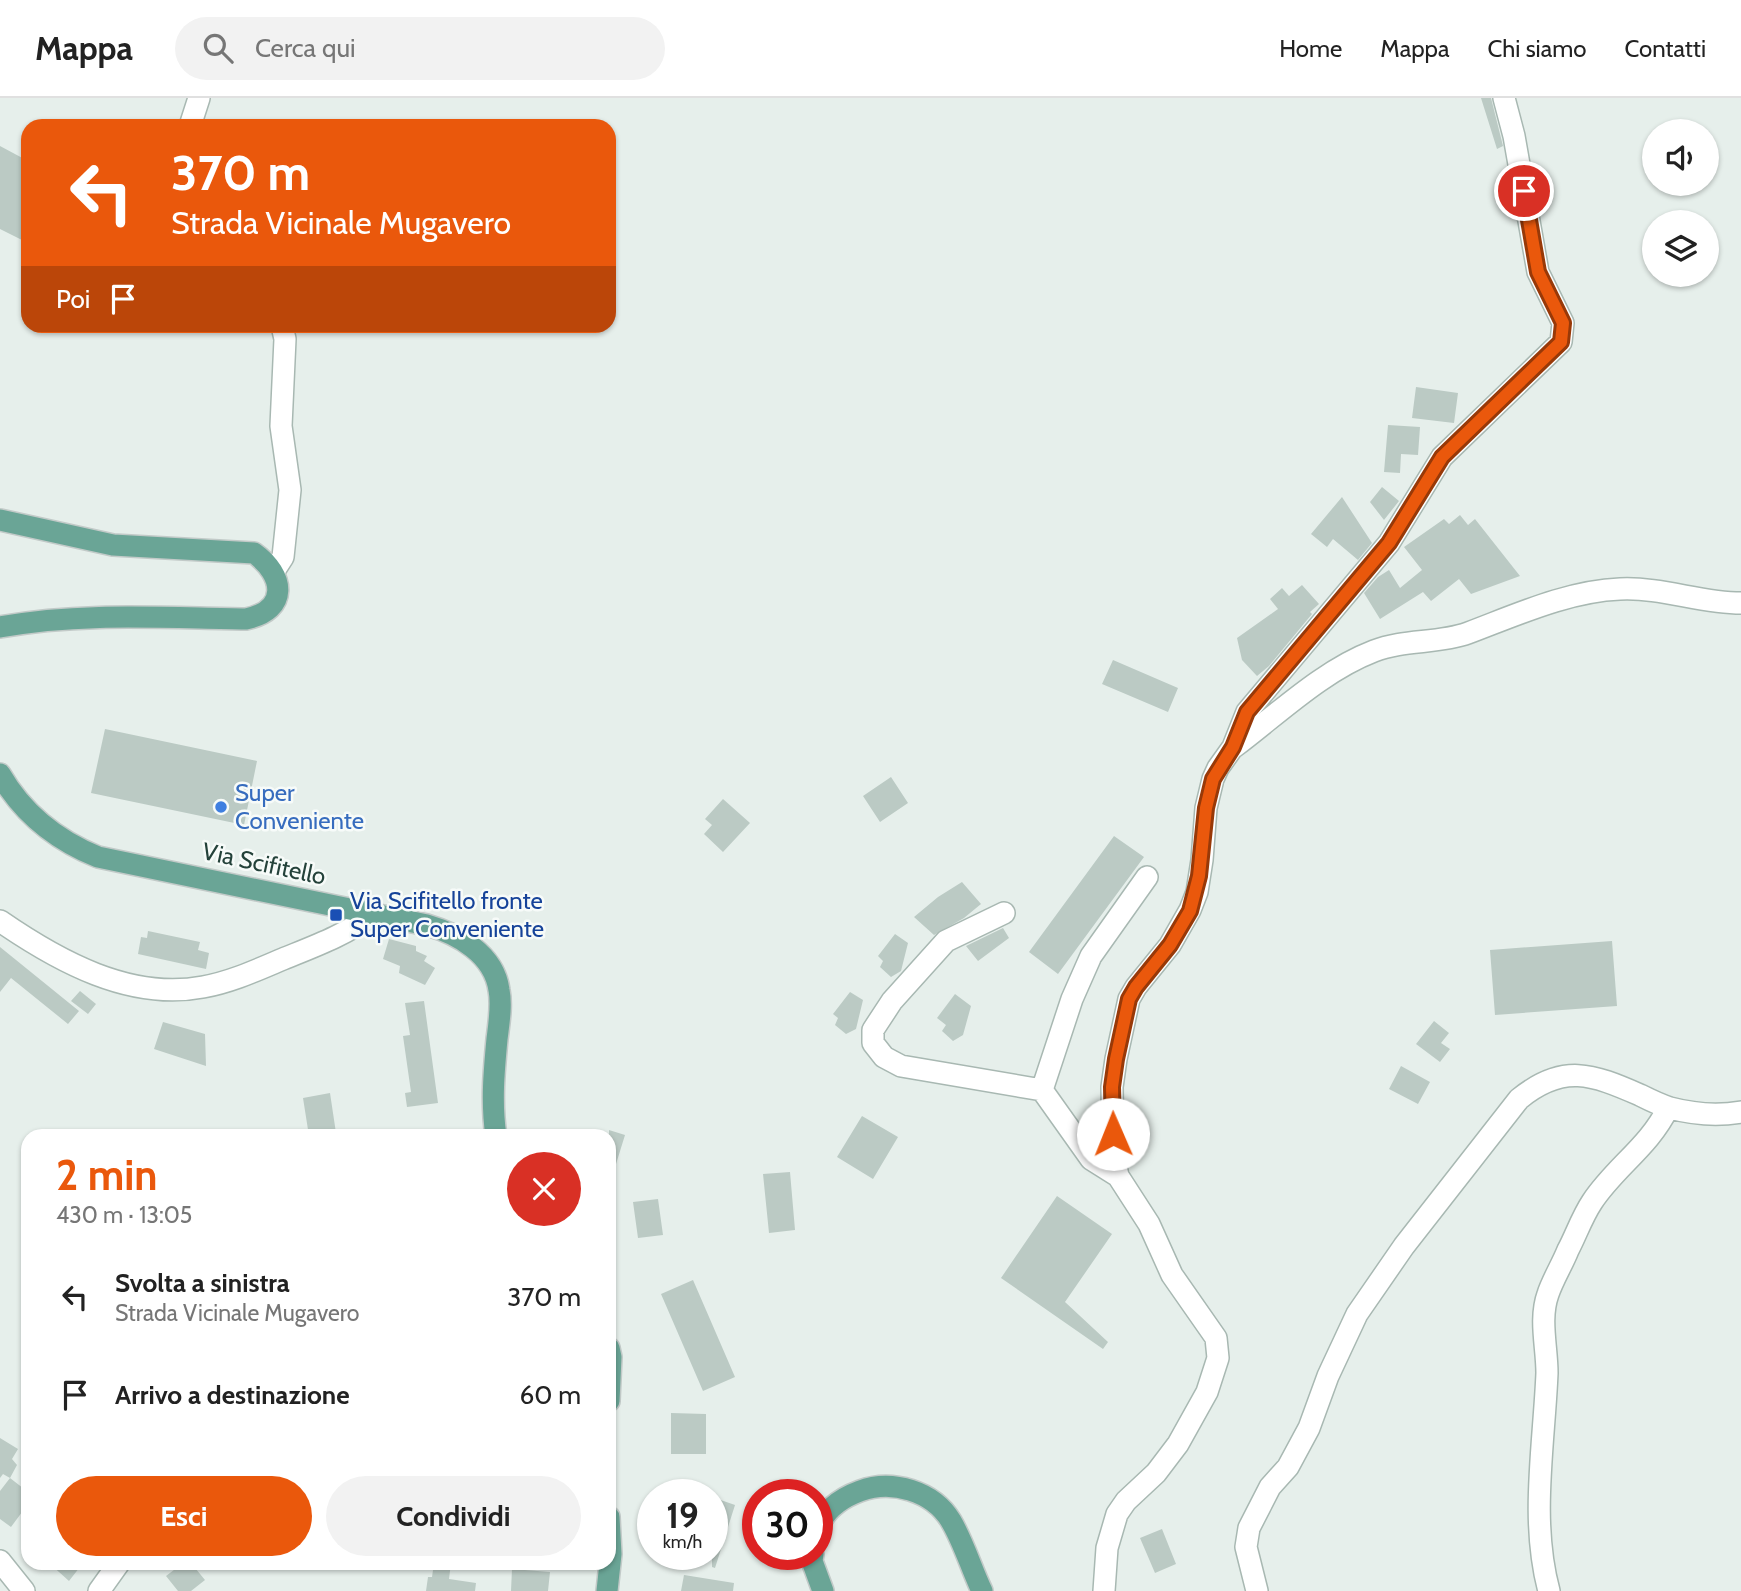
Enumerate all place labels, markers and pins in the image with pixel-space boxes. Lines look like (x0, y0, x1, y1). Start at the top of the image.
pin (1494, 161, 1554, 221)
place label: Super Conveniente (235, 778, 364, 835)
marker: Super Conveniente (213, 799, 229, 815)
place label: Via Scifitello fronte Super Conveniente (350, 886, 544, 943)
marker: Via Scifitello fronte Super Conveniente (328, 907, 344, 923)

